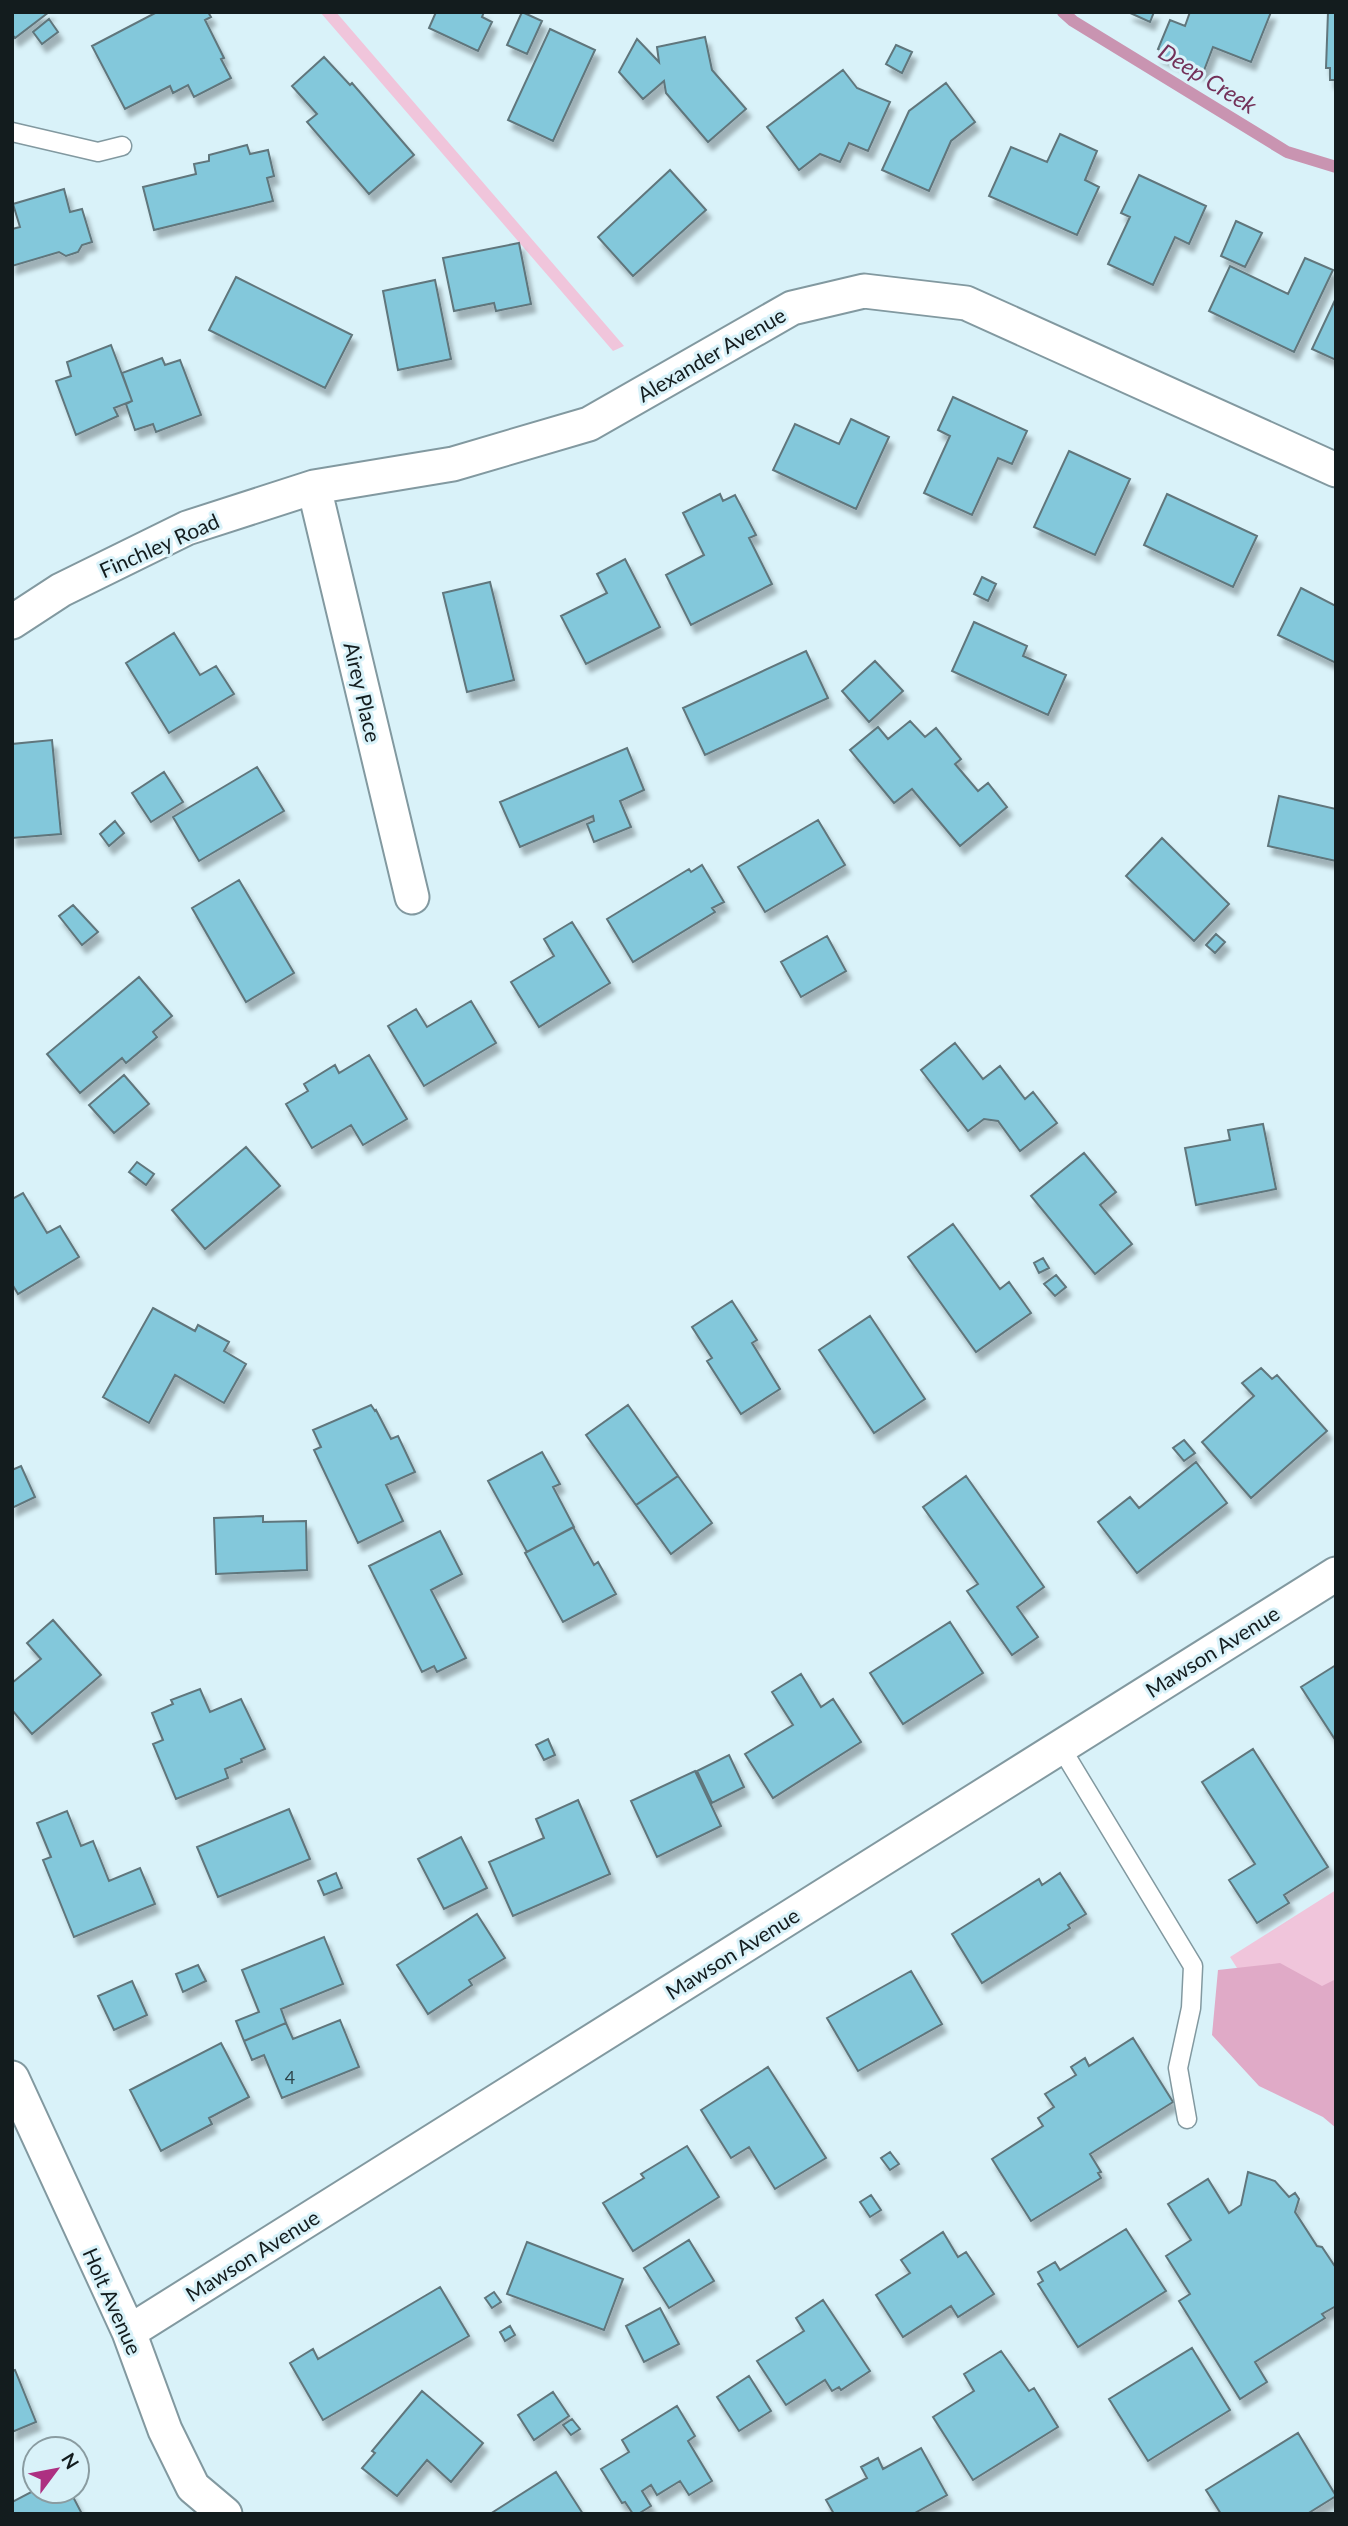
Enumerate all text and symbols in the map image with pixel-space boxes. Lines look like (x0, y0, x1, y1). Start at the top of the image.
water label: Deep Creek (1154, 37, 1263, 120)
street label: Alexander Avenue (632, 301, 790, 407)
street label: Finchley Road (95, 507, 223, 583)
street label: Airey Place (339, 640, 387, 744)
street label: Mawson Avenue (1141, 1600, 1283, 1702)
street label: Mawson Avenue (661, 1902, 803, 2004)
house number: 4 (285, 2066, 295, 2088)
street label: Mawson Avenue (181, 2204, 323, 2306)
street label: Holt Avenue (78, 2244, 148, 2358)
north arrow (21, 2435, 91, 2505)
text: N (57, 2448, 84, 2473)

